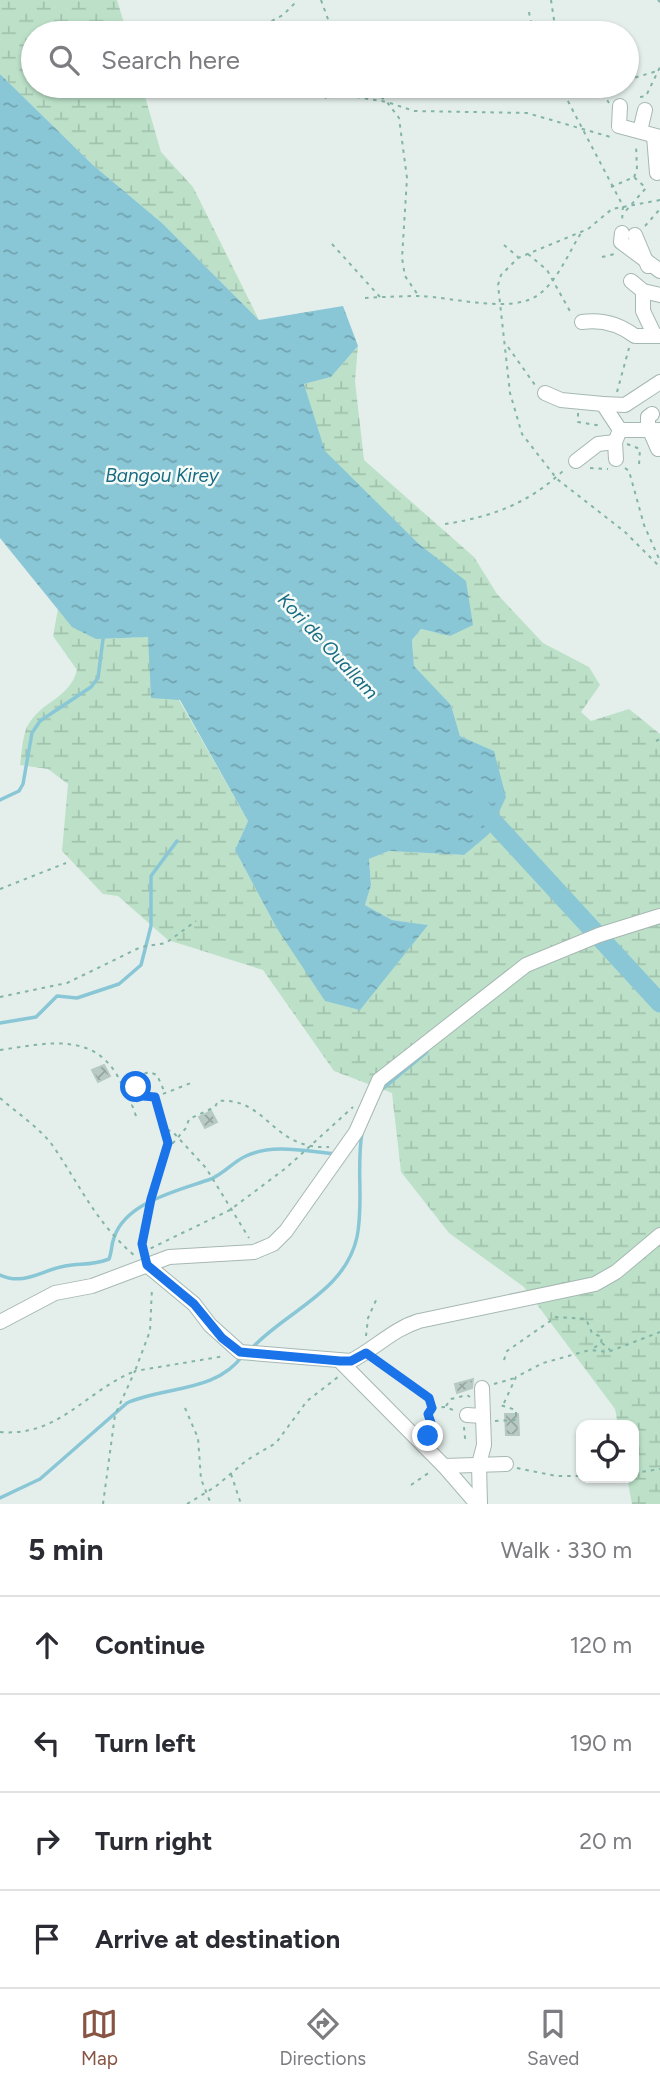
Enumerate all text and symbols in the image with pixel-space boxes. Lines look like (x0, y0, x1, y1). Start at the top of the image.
search box (21, 21, 639, 98)
icon: search (45, 41, 83, 79)
text: Search here (101, 44, 240, 76)
water label: Bangou Kirey (105, 464, 220, 487)
water label: Kori de Ouallam (273, 588, 383, 704)
route start (120, 1071, 151, 1102)
route end (412, 1420, 443, 1451)
map controls (576, 1420, 639, 1483)
button: locate (576, 1420, 639, 1483)
text: 5 min (28, 1531, 104, 1568)
text: Walk · 330 m (501, 1536, 632, 1564)
icon: ahead (28, 1626, 66, 1664)
text: Continue (95, 1629, 205, 1661)
text: 120 m (570, 1631, 632, 1659)
icon: left (28, 1724, 66, 1762)
text: Turn left (95, 1727, 196, 1759)
text: 190 m (569, 1729, 632, 1757)
icon: right (28, 1822, 66, 1860)
text: Turn right (95, 1825, 212, 1857)
text: 20 m (579, 1827, 632, 1855)
icon: arrive (28, 1920, 66, 1958)
text: Arrive at destination (95, 1923, 340, 1955)
tab: Map (80, 2005, 118, 2070)
tab: Directions (279, 2005, 366, 2070)
tab: Saved (527, 2005, 579, 2070)

